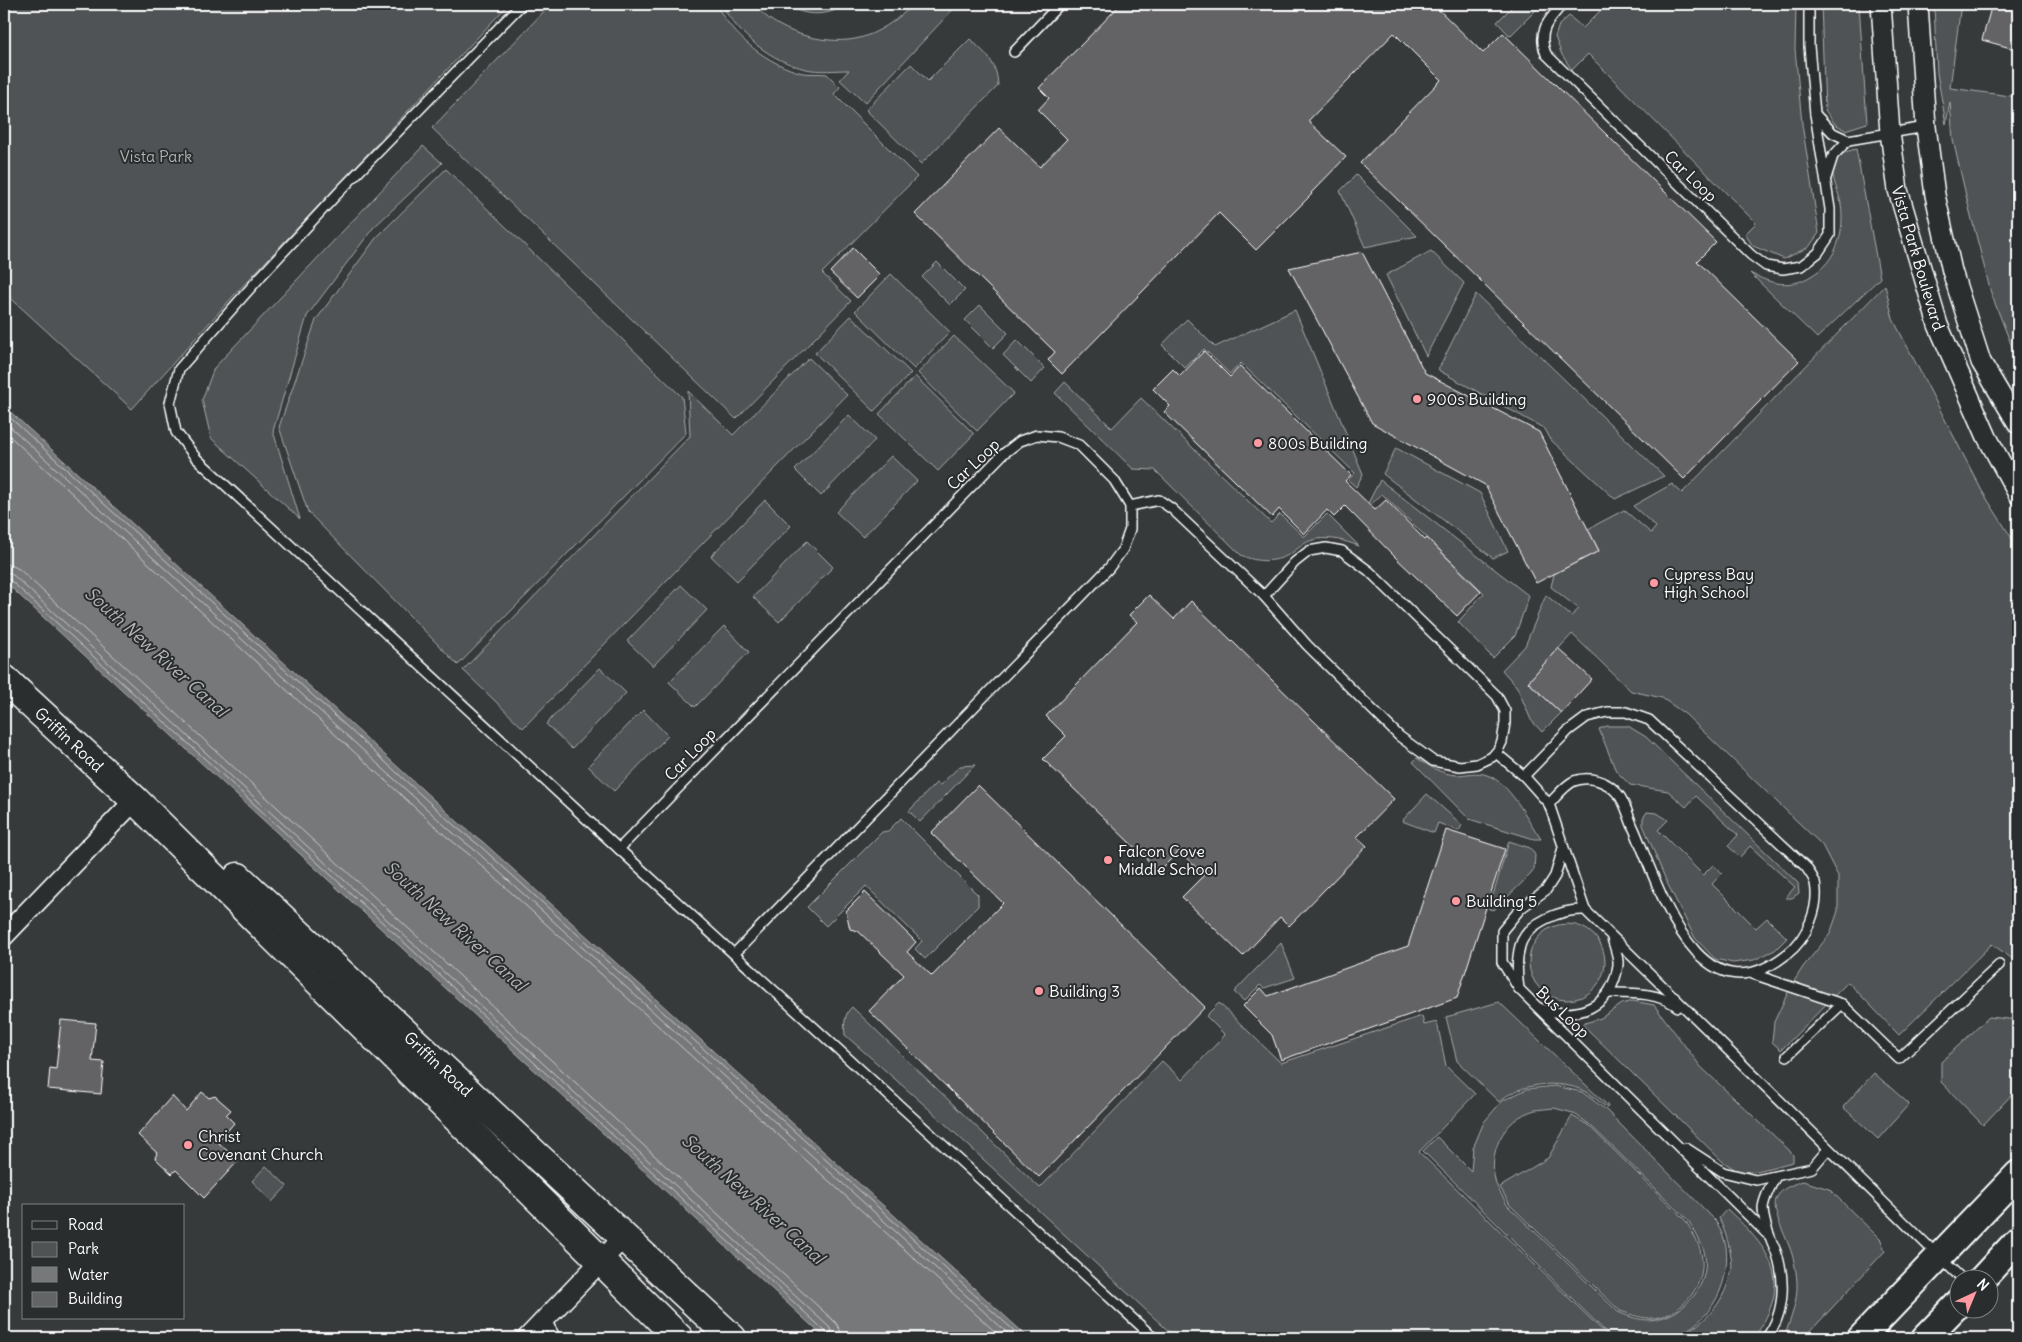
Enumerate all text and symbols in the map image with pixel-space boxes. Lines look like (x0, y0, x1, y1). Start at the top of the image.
park label: Vista Park (120, 146, 192, 166)
street label: Car Loop (1660, 146, 1722, 206)
street label: Vista Park Boulevard (1887, 184, 1949, 334)
place label: 900s Building (1427, 389, 1527, 409)
marker: 900s Building (1411, 393, 1423, 405)
place label: 800s Building (1268, 433, 1368, 453)
street label: Car Loop (942, 434, 1004, 494)
marker: 800s Building (1252, 437, 1264, 449)
place label: Cypress Bay High School (1664, 564, 1754, 602)
marker: Cypress Bay High School (1648, 577, 1660, 589)
water label: South New River Canal (80, 582, 235, 724)
street label: Griffin Road (31, 703, 108, 776)
street label: Car Loop (660, 723, 720, 785)
place label: Falcon Cove Middle School (1118, 841, 1217, 879)
marker: Falcon Cove Middle School (1102, 854, 1114, 866)
water label: South New River Canal (379, 856, 534, 998)
place label: Building 5 (1466, 891, 1537, 911)
marker: Building 5 (1450, 895, 1462, 907)
place label: Building 3 (1049, 981, 1120, 1001)
street label: Bus Loop (1532, 982, 1594, 1042)
marker: Building 3 (1033, 985, 1045, 997)
street label: Griffin Road (400, 1027, 477, 1101)
place label: Christ Covenant Church (198, 1126, 323, 1164)
water label: South New River Canal (677, 1129, 832, 1271)
marker: Christ Covenant Church (182, 1139, 194, 1151)
legend (22, 1204, 185, 1320)
text: Road (68, 1215, 103, 1234)
text: Park (68, 1239, 99, 1258)
text: Water (68, 1265, 109, 1284)
north arrow (1950, 1270, 2000, 1320)
text: N (1973, 1275, 1993, 1294)
text: Building (68, 1289, 123, 1308)

